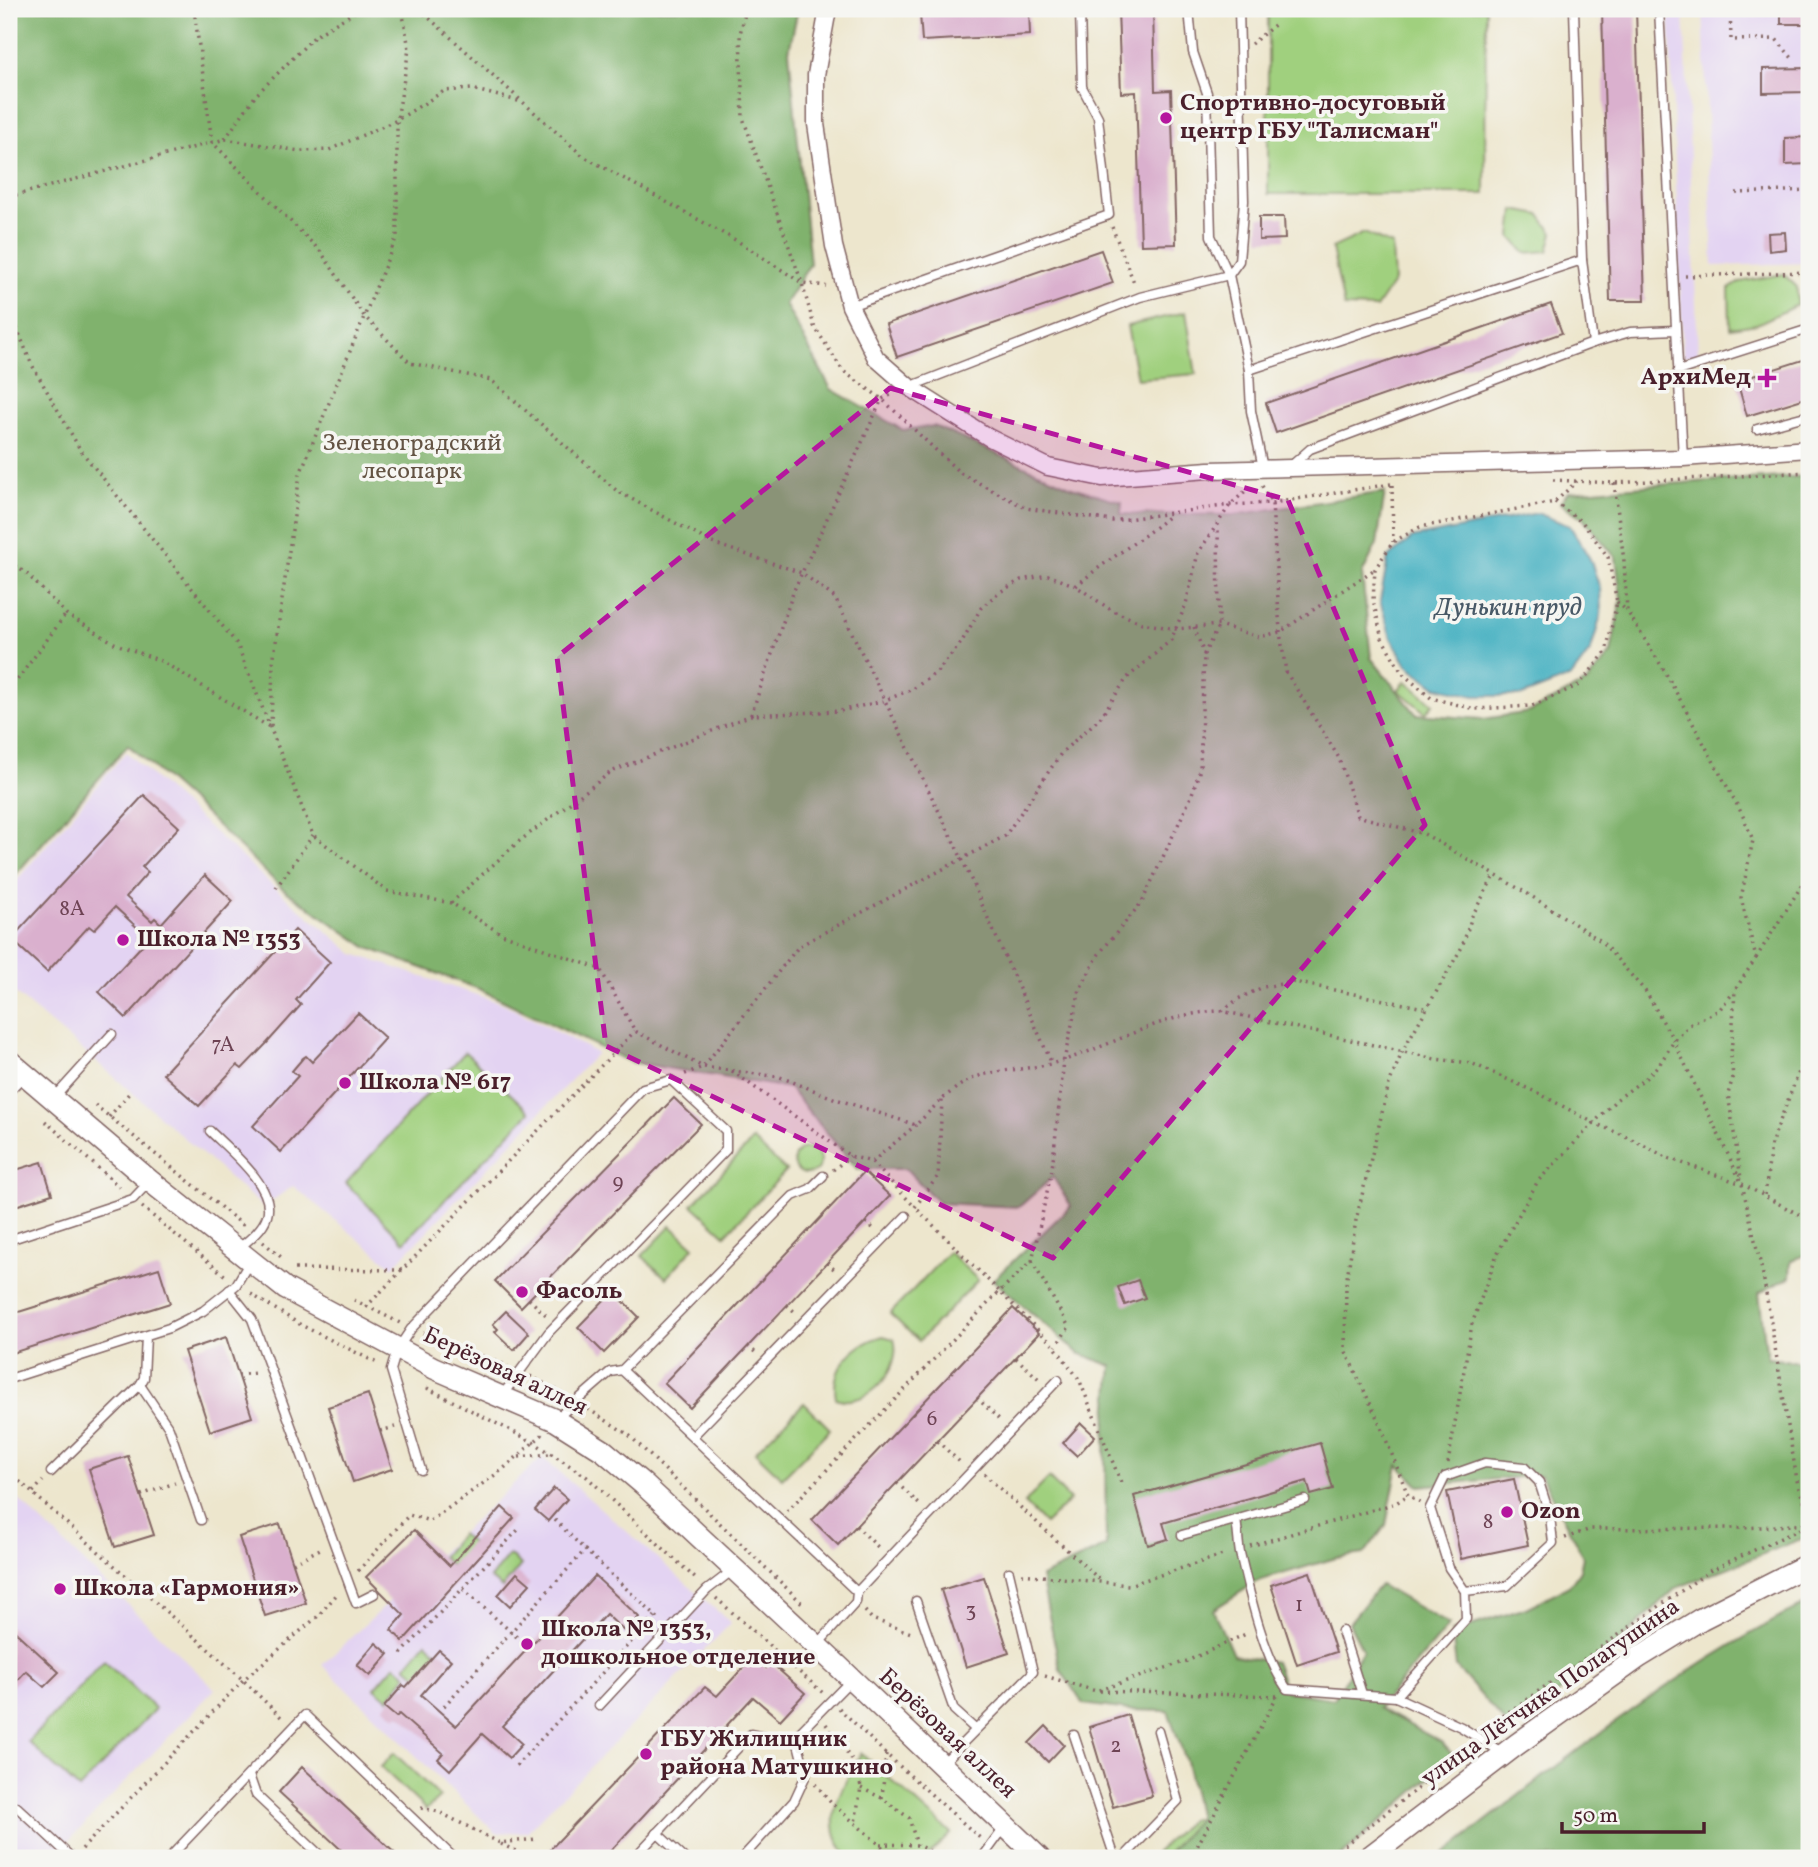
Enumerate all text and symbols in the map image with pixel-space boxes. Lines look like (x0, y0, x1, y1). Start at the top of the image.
place label: Спортивно-досуговый центр ГБУ "Талисман" (1180, 87, 1446, 149)
marker: Спортивно-досуговый центр ГБУ "Талисман" (1158, 110, 1174, 126)
place label: АрхиМед (1641, 361, 1751, 395)
marker: АрхиМед (1757, 368, 1777, 388)
park label: Зеленоградский лесопарк (322, 427, 502, 489)
water label: Дунькин пруд (1433, 590, 1582, 626)
house number: 8А (59, 895, 85, 924)
place label: Школа № 1353 (137, 923, 301, 957)
marker: Школа № 1353 (115, 932, 131, 948)
house number: 7А (212, 1031, 235, 1060)
place label: Школа № 617 (359, 1066, 511, 1100)
marker: Школа № 617 (337, 1075, 353, 1091)
house number: 9 (613, 1168, 624, 1197)
place label: Фасоль (536, 1275, 623, 1309)
marker: Фасоль (514, 1284, 530, 1300)
street label: Берёзовая аллея (417, 1319, 593, 1425)
house number: 6 (927, 1405, 937, 1434)
place label: Ozon (1521, 1495, 1581, 1529)
marker: Ozon (1499, 1504, 1515, 1520)
house number: 8 (1483, 1508, 1493, 1537)
place label: Школа «Гармония» (74, 1572, 300, 1606)
marker: Школа «Гармония» (52, 1581, 68, 1597)
house number: 1 (1295, 1591, 1303, 1620)
street label: улица Лётчика Полагушина (1415, 1591, 1687, 1795)
house number: 3 (966, 1596, 976, 1625)
place label: Школа № 1353, дошкольное отделение (541, 1613, 816, 1675)
marker: Школа № 1353, дошкольное отделение (519, 1636, 535, 1652)
street label: Берёзовая аллея (870, 1661, 1024, 1807)
place label: ГБУ Жилищник района Матушкино (660, 1723, 893, 1785)
house number: 2 (1110, 1732, 1122, 1761)
marker: ГБУ Жилищник района Матушкино (638, 1746, 654, 1762)
scale bar (1562, 1790, 1704, 1834)
text: 50 m (1573, 1802, 1618, 1831)

